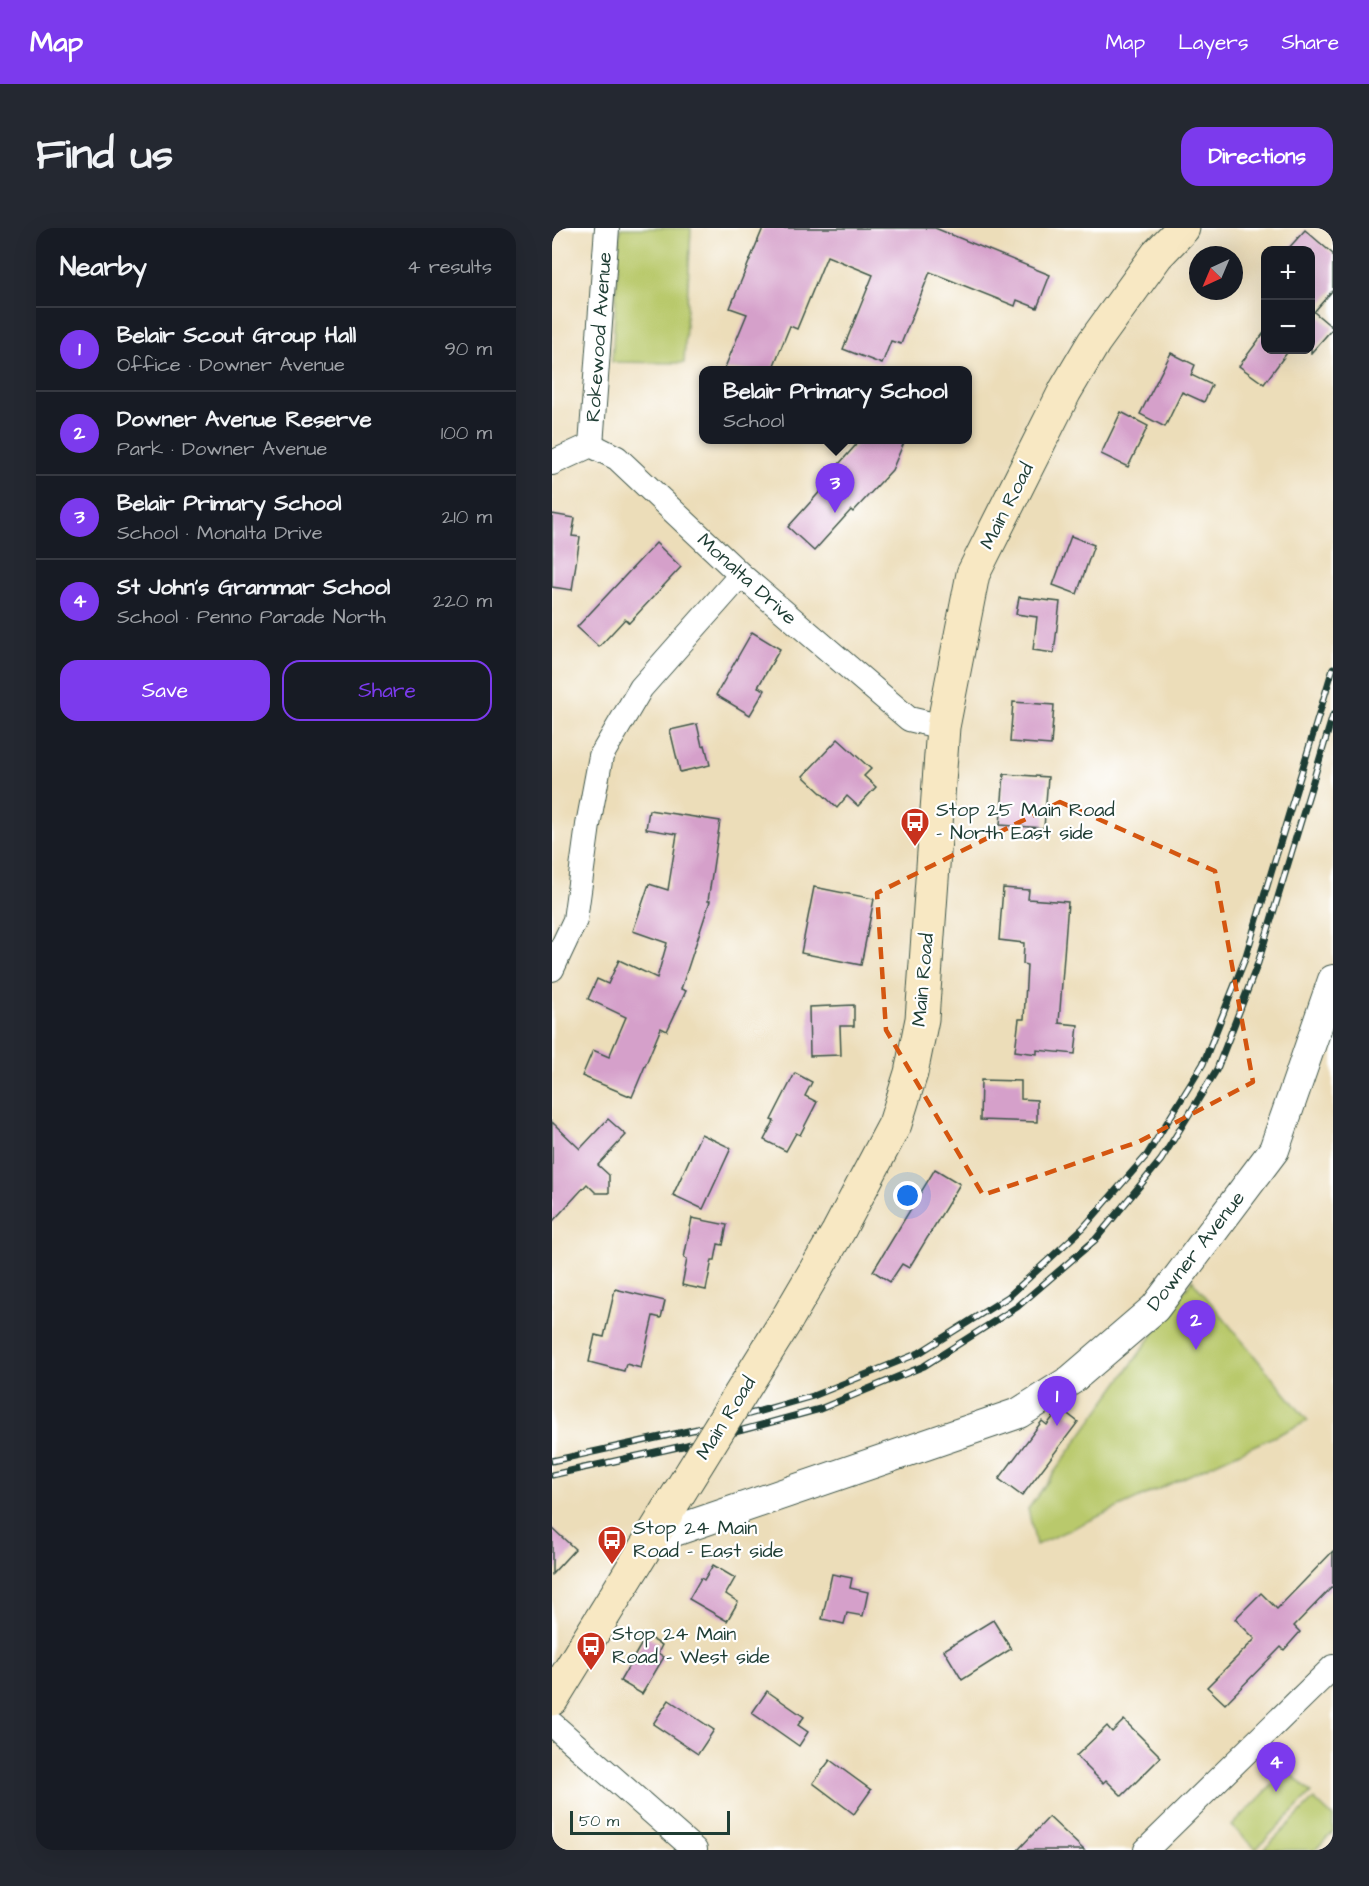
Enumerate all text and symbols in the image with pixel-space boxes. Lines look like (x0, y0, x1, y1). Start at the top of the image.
text: Map (30, 23, 83, 62)
text: Map (1105, 28, 1145, 57)
text: Layers (1178, 28, 1248, 57)
text: Share (1281, 28, 1339, 57)
text: Find us (36, 127, 173, 185)
button: Directions (1181, 127, 1333, 186)
north arrow (1189, 246, 1243, 300)
map controls (1261, 246, 1315, 354)
button: + (1261, 246, 1315, 300)
text: Nearby (60, 249, 147, 285)
street label: Rokewood Avenue (579, 251, 619, 423)
text: 4 results (407, 253, 492, 281)
button: − (1261, 300, 1315, 354)
text: Belair Scout Group Hall (117, 320, 356, 351)
text: 1 (78, 335, 81, 363)
text: 90 m (444, 335, 492, 363)
text: Office · Downer Avenue (117, 351, 345, 379)
popup (699, 366, 972, 444)
text: Belair Primary School (723, 376, 948, 407)
text: Downer Avenue Reserve (117, 404, 372, 435)
text: School (723, 407, 784, 435)
text: 2 (74, 419, 85, 447)
text: 100 m (441, 419, 492, 447)
text: Park · Downer Avenue (117, 435, 327, 463)
street label: Main Road (973, 458, 1041, 554)
pin: 3 (816, 464, 854, 513)
text: Belair Primary School (117, 488, 341, 519)
text: 3 (74, 503, 85, 531)
text: 210 m (442, 503, 492, 531)
text: School · Monalta Drive (117, 519, 323, 547)
street label: Monalta Drive (691, 527, 803, 632)
text: St John's Grammar School (117, 572, 390, 603)
text: 4 (73, 587, 86, 615)
text: 220 m (433, 587, 492, 615)
text: School · Penno Parade North (117, 603, 386, 631)
button: Save (60, 660, 270, 721)
button: Share (282, 660, 492, 721)
place label: Stop 25 Main Road - North East side (936, 796, 1115, 847)
bus stop icon: Stop 25 Main Road - North East side (899, 806, 931, 848)
street label: Main Road (905, 932, 941, 1028)
your location (893, 1181, 922, 1210)
street label: Downer Avenue (1140, 1185, 1252, 1317)
pin: 2 (1176, 1300, 1216, 1350)
street label: Main Road (689, 1371, 763, 1465)
pin: 1 (1038, 1376, 1076, 1426)
place label: Stop 24 Main Road - East side (633, 1514, 784, 1565)
bus stop icon: Stop 24 Main Road - East side (596, 1524, 628, 1566)
place label: Stop 24 Main Road - West side (612, 1620, 770, 1671)
bus stop icon: Stop 24 Main Road - West side (575, 1630, 607, 1672)
pin: 4 (1256, 1742, 1296, 1792)
scale bar (570, 1808, 730, 1836)
text: 50 m (579, 1810, 619, 1832)

